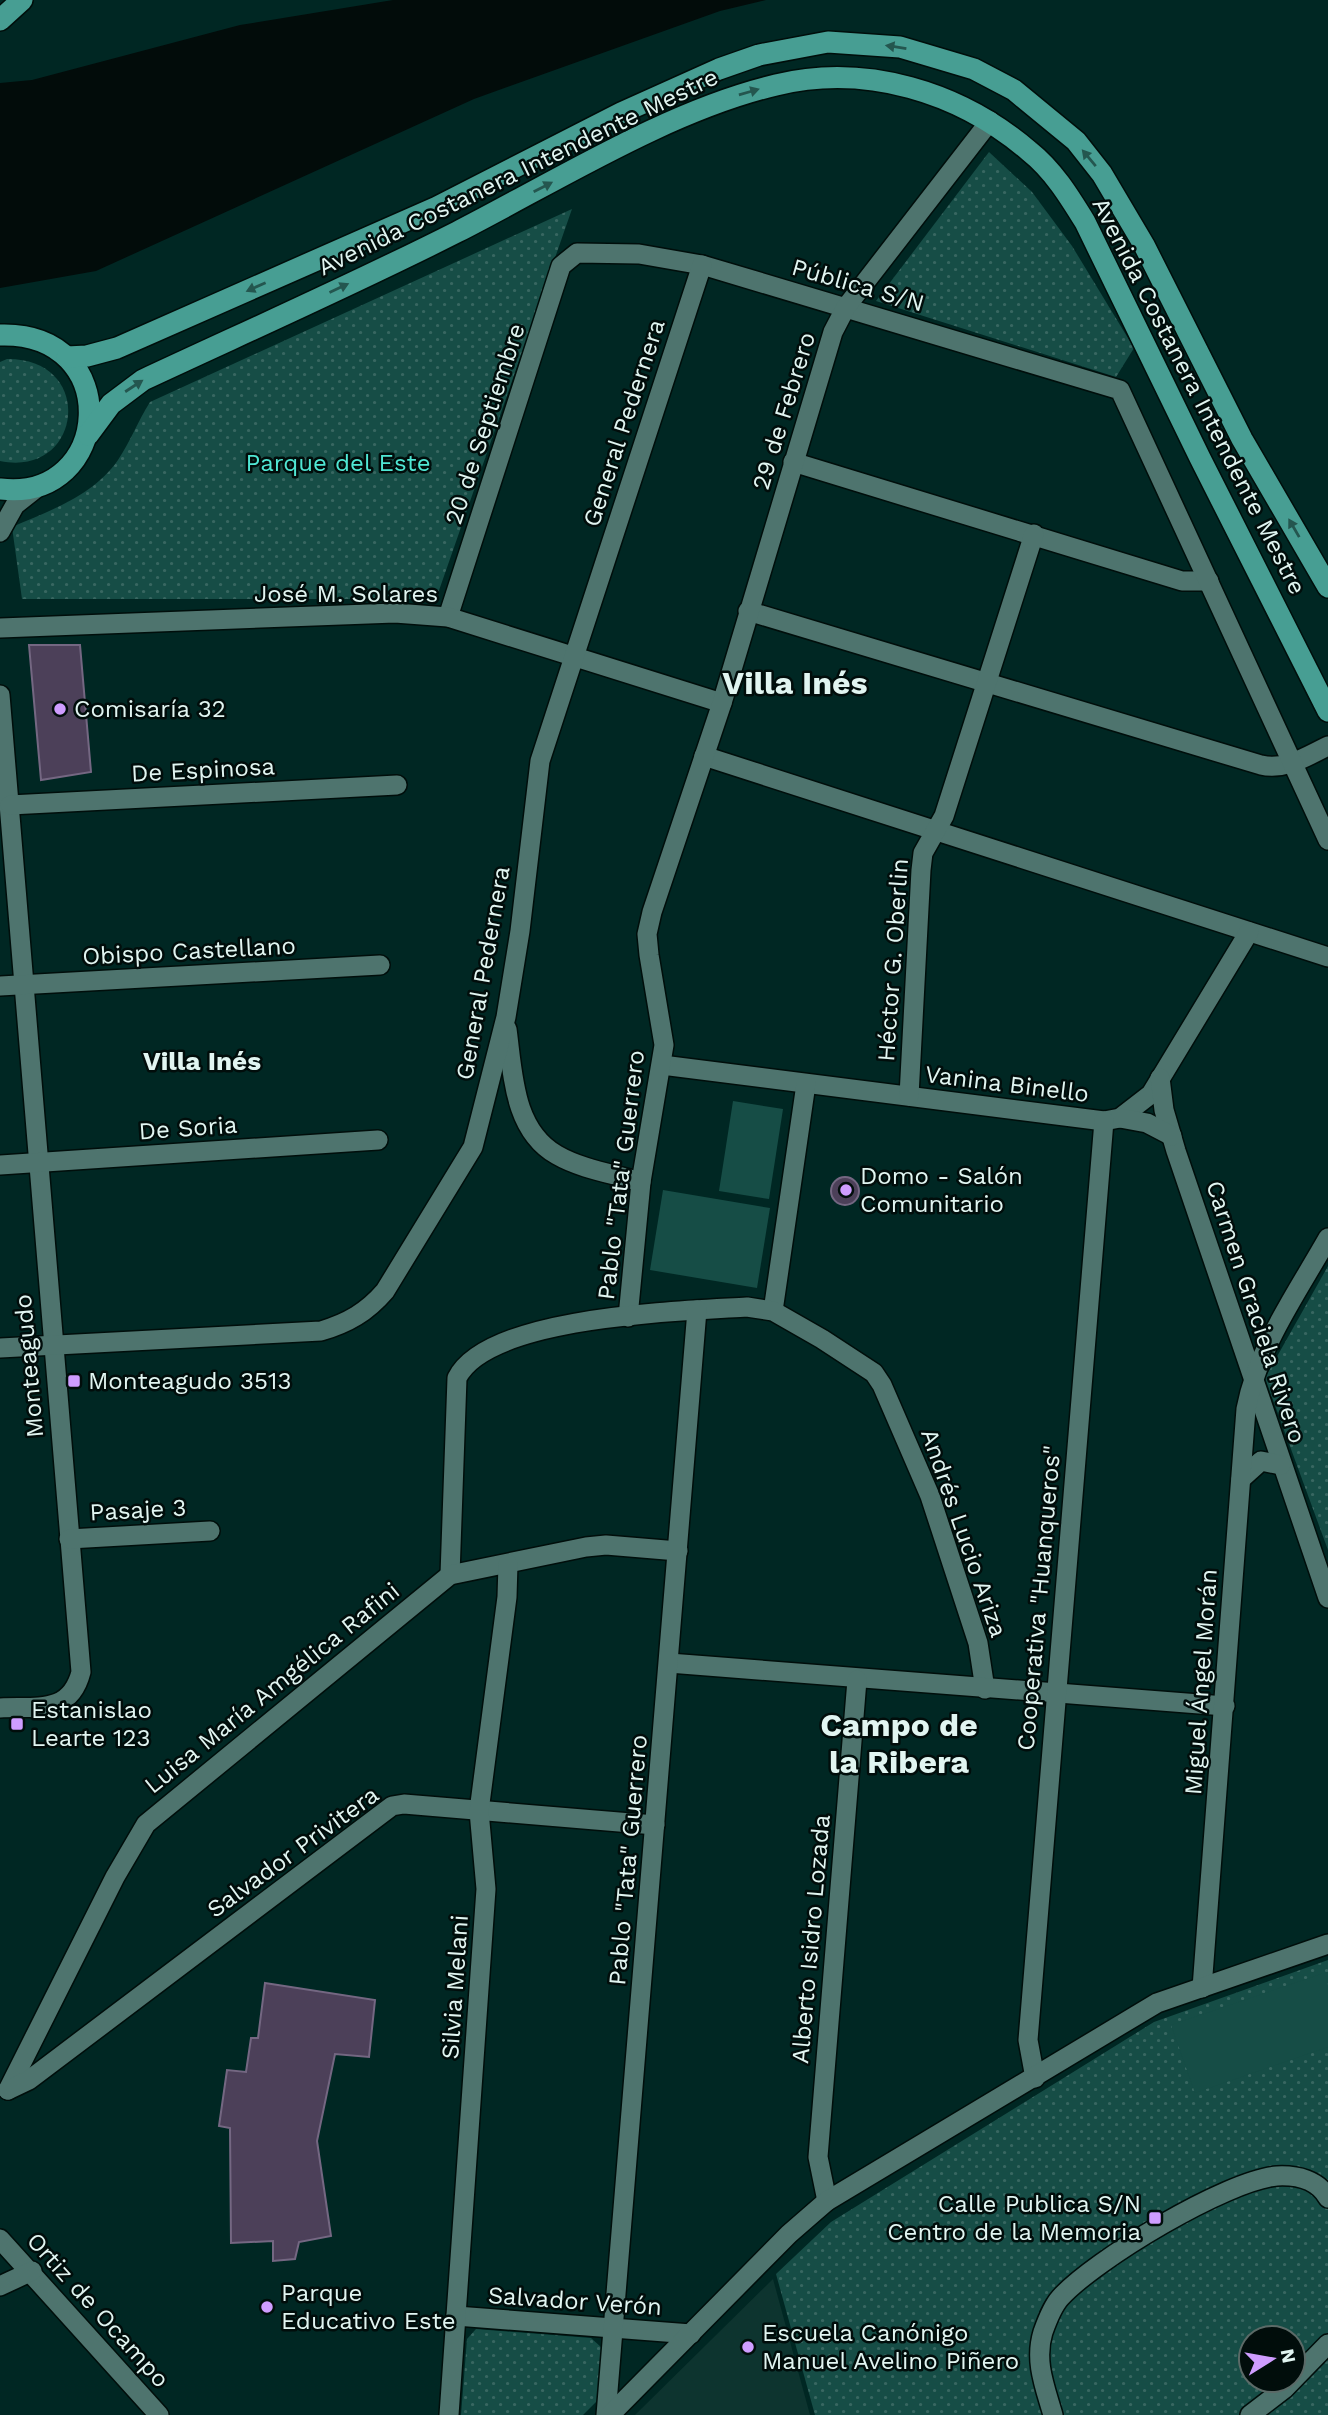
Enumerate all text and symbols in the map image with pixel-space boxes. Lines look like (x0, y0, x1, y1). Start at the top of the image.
one-way arrow (885, 41, 907, 52)
street label: Avenida Costanera Intendente Mestre (313, 63, 723, 281)
one-way arrow (739, 86, 761, 97)
one-way arrow (1082, 149, 1097, 166)
one-way arrow (533, 181, 553, 193)
street label: Avenida Costanera Intendente Mestre (1086, 193, 1312, 599)
street label: Pública S/N (789, 253, 927, 317)
one-way arrow (246, 281, 266, 293)
one-way arrow (329, 283, 349, 294)
street label: General Pedernera (577, 316, 671, 530)
street label: 20 de Septiembre (439, 320, 531, 528)
street label: 29 de Febrero (747, 329, 821, 493)
one-way arrow (124, 380, 144, 393)
park label: Parque del Este (246, 449, 430, 477)
one-way arrow (1288, 518, 1300, 537)
street label: José M. Solares (254, 580, 438, 608)
district label: Villa Inés (722, 664, 868, 702)
place label: Comisaría 32 (74, 695, 226, 723)
marker: Comisaría 32 (52, 701, 68, 717)
street label: De Espinosa (130, 752, 276, 788)
street label: Héctor G. Oberlin (872, 857, 914, 1063)
street label: General Pedernera (450, 864, 516, 1082)
street label: Obispo Castellano (82, 931, 296, 971)
district label: Villa Inés (143, 1046, 261, 1076)
street label: Pablo "Tata" Guerrero (592, 1049, 650, 1301)
street label: Vanina Binello (923, 1060, 1091, 1108)
street label: De Soria (138, 1111, 238, 1145)
place label: Domo - Salón Comunitario (860, 1162, 1023, 1218)
street label: Carmen Graciela Rivero (1200, 1177, 1312, 1447)
marker: Domo - Salón Comunitario (838, 1182, 854, 1198)
street label: Monteagudo (9, 1293, 49, 1439)
place label: Monteagudo 3513 (88, 1367, 291, 1395)
marker: Monteagudo 3513 (66, 1373, 82, 1389)
street label: Andrés Lucio Ariza (915, 1425, 1013, 1641)
street label: Cooperativa "Huanqueros" (1012, 1444, 1066, 1752)
street label: Pasaje 3 (89, 1493, 187, 1527)
street label: Miguel Ángel Morán (1179, 1568, 1223, 1796)
street label: Luisa María Amgélica Rafini (139, 1577, 405, 1799)
place label: Estanislao Learte 123 (31, 1696, 152, 1752)
district label: Campo de la Ribera (820, 1706, 978, 1781)
marker: Estanislao Learte 123 (9, 1716, 25, 1732)
street label: Pablo "Tata" Guerrero (603, 1734, 653, 1986)
street label: Salvador Privitera (202, 1780, 384, 1924)
street label: Alberto Isidro Lozada (786, 1813, 836, 2065)
street label: Silvia Melani (436, 1914, 474, 2060)
place label: Calle Publica S/N Centro de la Memoria (887, 2190, 1141, 2246)
marker: Calle Publica S/N Centro de la Memoria (1147, 2210, 1163, 2226)
street label: Ortiz de Ocampo (21, 2227, 175, 2393)
place label: Parque Educativo Este (281, 2279, 456, 2335)
street label: Salvador Verón (487, 2281, 663, 2321)
marker: Parque Educativo Este (259, 2299, 275, 2315)
place label: Escuela Canónigo Manuel Avelino Piñero (762, 2319, 1019, 2375)
north arrow (1237, 2324, 1307, 2394)
marker: Escuela Canónigo Manuel Avelino Piñero (740, 2339, 756, 2355)
text: N (1276, 2347, 1301, 2365)

